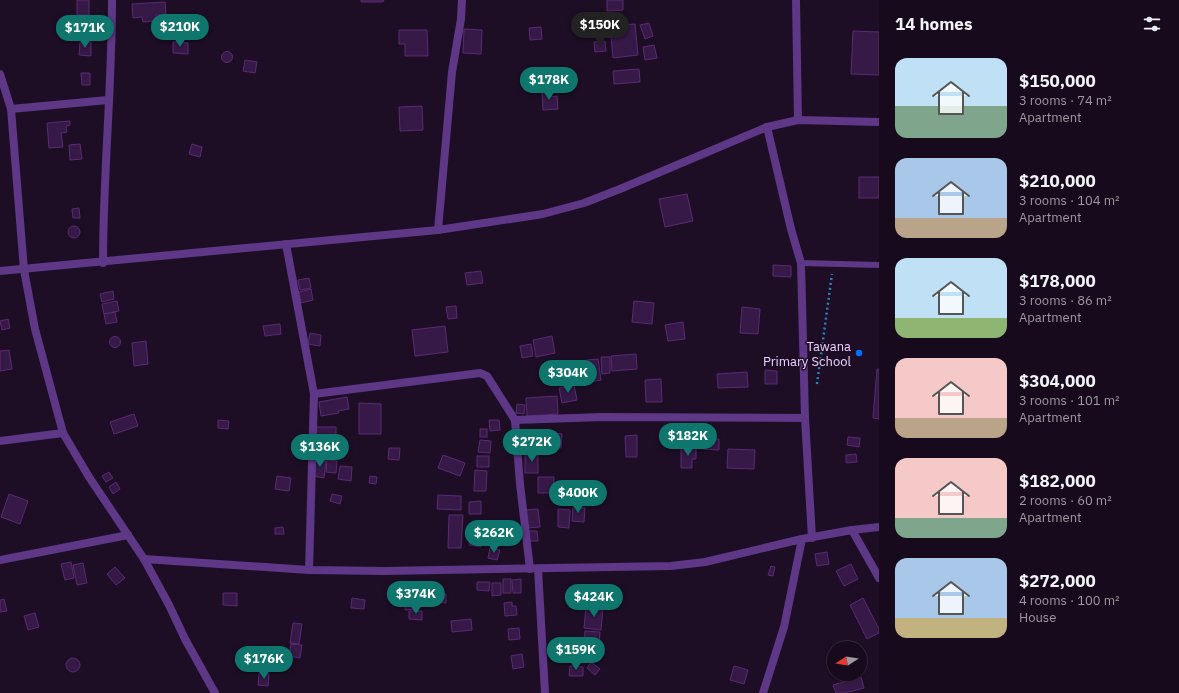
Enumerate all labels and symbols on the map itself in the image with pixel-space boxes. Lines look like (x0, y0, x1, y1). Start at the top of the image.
pin: $150K (572, 12, 628, 46)
pin: $210K (152, 14, 208, 48)
pin: $171K (57, 15, 113, 49)
pin: $178K (521, 67, 577, 101)
place label: Tawana Primary School (763, 338, 851, 370)
marker: Tawana Primary School (854, 348, 864, 358)
pin: $304K (540, 360, 596, 394)
pin: $182K (660, 423, 716, 457)
pin: $272K (504, 429, 560, 463)
pin: $136K (292, 434, 348, 468)
pin: $400K (550, 480, 606, 514)
pin: $262K (466, 520, 522, 554)
pin: $374K (388, 581, 444, 615)
pin: $424K (566, 584, 622, 618)
pin: $159K (548, 637, 604, 671)
north arrow (827, 641, 867, 681)
pin: $176K (236, 646, 292, 680)

